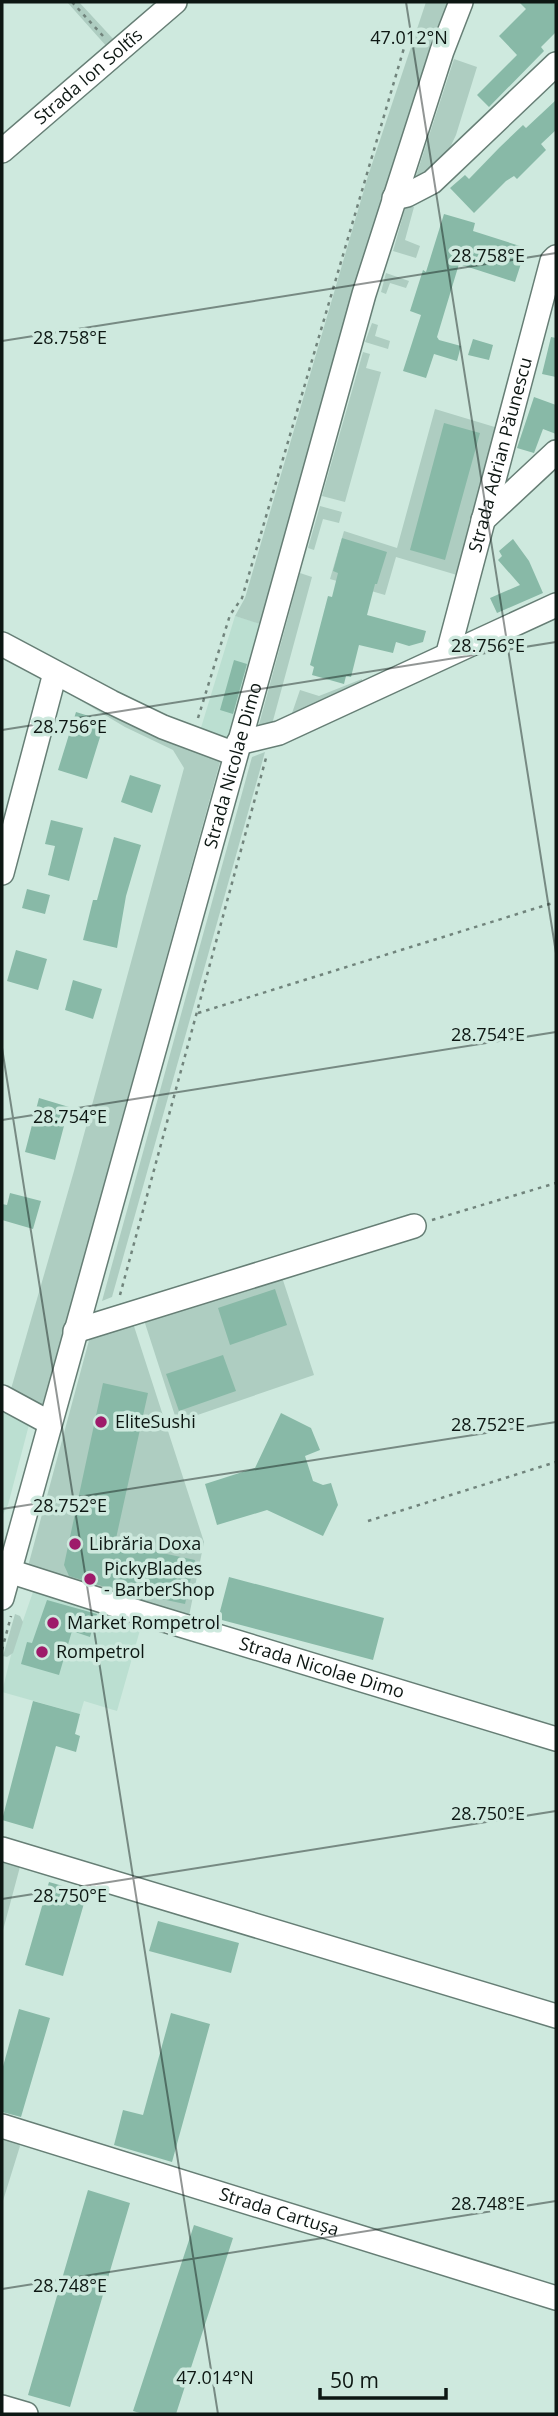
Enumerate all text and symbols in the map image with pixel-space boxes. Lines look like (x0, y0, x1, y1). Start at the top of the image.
street label: Strada Ion Soltîs (28, 22, 147, 129)
text: 47.012°N (370, 25, 448, 49)
text: 28.758°E (451, 243, 525, 267)
text: 28.758°E (33, 325, 107, 349)
street label: Strada Adrian Păunescu (462, 355, 537, 555)
text: 28.756°E (451, 633, 525, 657)
street label: Strada Nicolae Dimo (198, 679, 267, 851)
text: 28.756°E (33, 714, 107, 738)
text: 28.754°E (451, 1022, 525, 1046)
text: 28.754°E (33, 1104, 107, 1128)
place label: EliteSushi (115, 1409, 196, 1433)
text: 28.752°E (451, 1412, 525, 1436)
marker: EliteSushi (93, 1414, 109, 1430)
text: 28.752°E (33, 1493, 107, 1517)
place label: Librăria Doxa (89, 1531, 201, 1555)
marker: Librăria Doxa (67, 1536, 83, 1552)
place label: PickyBlades - BarberShop (104, 1556, 215, 1601)
marker: PickyBlades - BarberShop (82, 1571, 98, 1587)
place label: Market Rompetrol (67, 1610, 220, 1634)
marker: Market Rompetrol (45, 1615, 61, 1631)
street label: Strada Nicolae Dimo (237, 1630, 408, 1703)
place label: Rompetrol (56, 1639, 145, 1663)
marker: Rompetrol (34, 1644, 50, 1660)
text: 28.750°E (451, 1801, 525, 1825)
text: 28.750°E (33, 1883, 107, 1907)
street label: Strada Cartușa (216, 2181, 342, 2241)
text: 28.748°E (451, 2191, 525, 2215)
text: 28.748°E (33, 2273, 107, 2297)
scale bar (320, 2356, 446, 2400)
text: 47.014°N (176, 2365, 254, 2389)
text: 50 m (330, 2366, 379, 2394)

